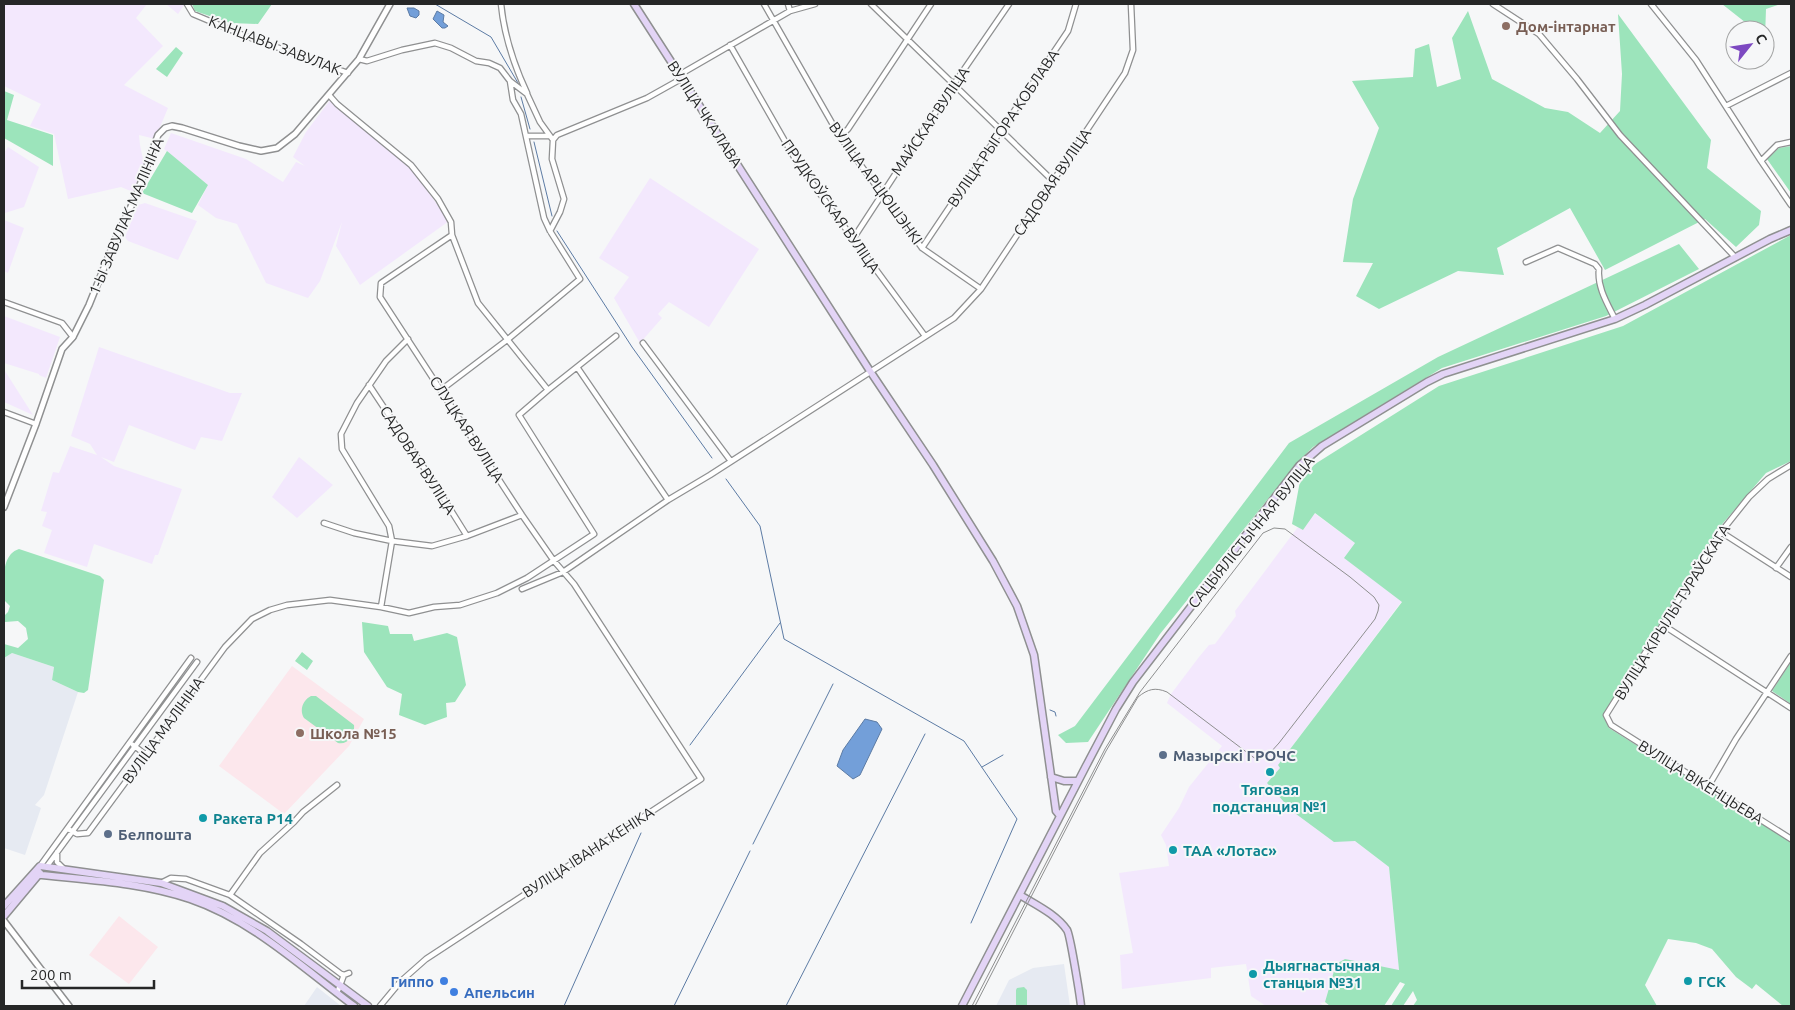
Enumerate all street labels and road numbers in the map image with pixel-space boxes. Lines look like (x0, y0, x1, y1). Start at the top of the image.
street label: КАНЦАВЫ ЗАВУЛАК (206, 12, 344, 78)
street label: ВУЛІЦА РЫГОРА КОБЛАВА (944, 46, 1062, 210)
street label: ВУЛІЦА ЧКАЛАВА (664, 58, 746, 171)
street label: МАЙСКАЯ ВУЛІЦА (887, 63, 973, 178)
street label: ВУЛІЦА АРЦЮШЭНКІ (826, 118, 926, 248)
street label: САДОВАЯ ВУЛІЦА (1010, 125, 1094, 239)
street label: 1-Ы ЗАВУЛАК МАЛІНІНА (85, 135, 167, 297)
street label: ПРУДКОЎСКАЯ ВУЛІЦА (778, 135, 885, 276)
street label: СЛУЦКАЯ ВУЛІЦА (426, 373, 508, 485)
street label: САДОВАЯ ВУЛІЦА (377, 403, 459, 518)
street label: САЦЫЯЛІСТЫЧНАЯ ВУЛІЦА (1184, 452, 1318, 611)
street label: ВУЛІЦА КІРЫЛЫ ТУРАЎСКАГА (1610, 520, 1733, 703)
street label: ВУЛІЦА МАЛІНІНА (119, 673, 207, 786)
street label: ВУЛІЦА ВІКЕНЦЬЕВА (1635, 737, 1767, 827)
street label: ВУЛІЦА ІВАНА КЕНІКА (519, 803, 657, 901)

